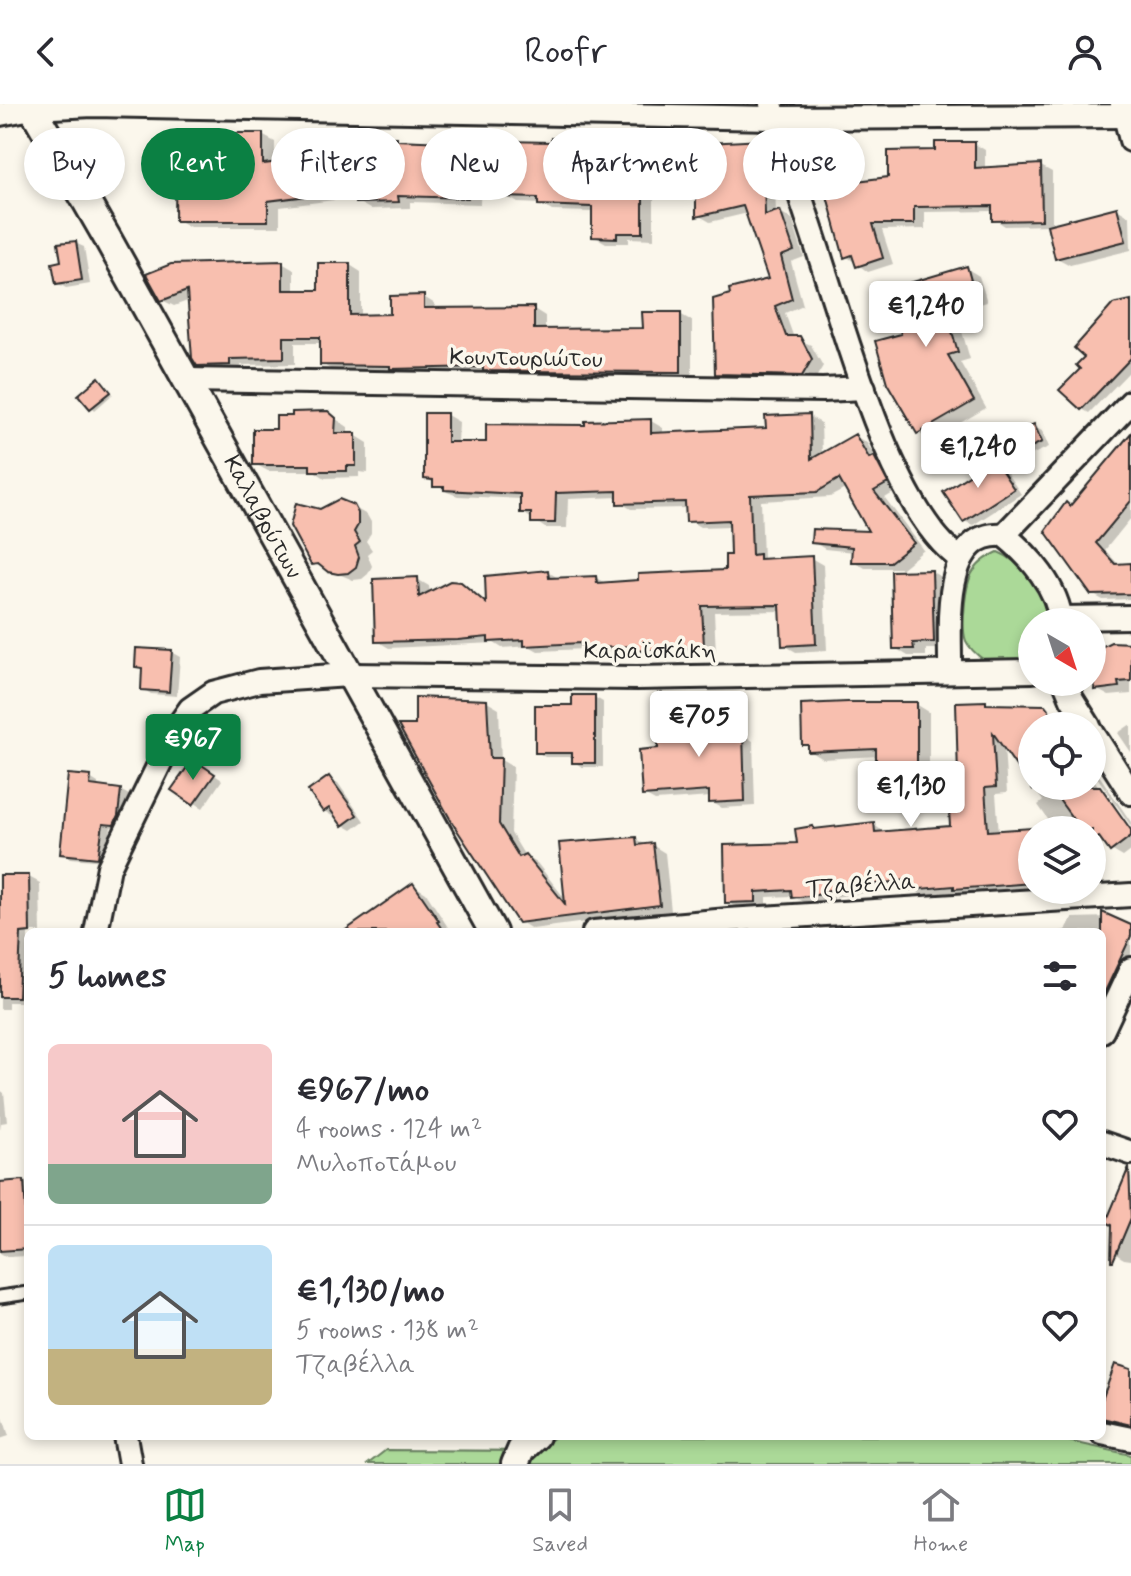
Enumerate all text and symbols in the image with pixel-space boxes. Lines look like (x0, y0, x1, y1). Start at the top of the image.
text: Roofr (524, 29, 607, 76)
icon: back (24, 30, 68, 74)
icon: person (1063, 30, 1107, 74)
chip: Buy (24, 128, 125, 200)
chip: Rent (141, 128, 255, 200)
chip: Filters (271, 128, 405, 200)
chip: New (421, 128, 527, 200)
chip: Apartment (543, 128, 727, 200)
chip: House (743, 128, 865, 200)
pin: €1,240 (861, 281, 991, 349)
text: €1,240 (887, 290, 965, 324)
street label: Κουντουριώτου (449, 342, 603, 376)
pin: €1,240 (913, 422, 1043, 490)
text: €1,240 (939, 431, 1017, 465)
street label: Καλαβρύτων (216, 450, 309, 584)
north arrow (1018, 608, 1106, 696)
map controls (1018, 608, 1106, 904)
street label: Καραϊσκάκη (583, 636, 717, 667)
pin: €705 (652, 691, 746, 759)
text: €705 (668, 700, 730, 734)
button: locate (1018, 712, 1106, 800)
pin: €967 (146, 714, 240, 782)
text: €967 (164, 723, 222, 757)
pin: €1,130 (846, 761, 976, 829)
text: €1,130 (876, 770, 946, 804)
button: layers (1018, 816, 1106, 904)
street label: Τζαβέλλα (805, 866, 917, 905)
text: 5 homes (48, 954, 166, 999)
icon: filters (1038, 954, 1082, 998)
text: €967/mo (296, 1068, 429, 1113)
icon: home (112, 1076, 208, 1172)
icon: heart (1038, 1102, 1082, 1146)
text: 4 rooms · 124 m² (296, 1113, 482, 1147)
text: Μυλοποτάμου (296, 1147, 456, 1181)
text: €1,130/mo (296, 1269, 445, 1314)
icon: home (112, 1277, 208, 1373)
icon: heart (1038, 1303, 1082, 1347)
text: 5 rooms · 138 m² (296, 1314, 479, 1348)
text: Τζαβέλλα (296, 1348, 415, 1382)
tab: Map (163, 1483, 207, 1559)
tab: Saved (532, 1483, 588, 1559)
tab: Home (914, 1483, 968, 1559)

